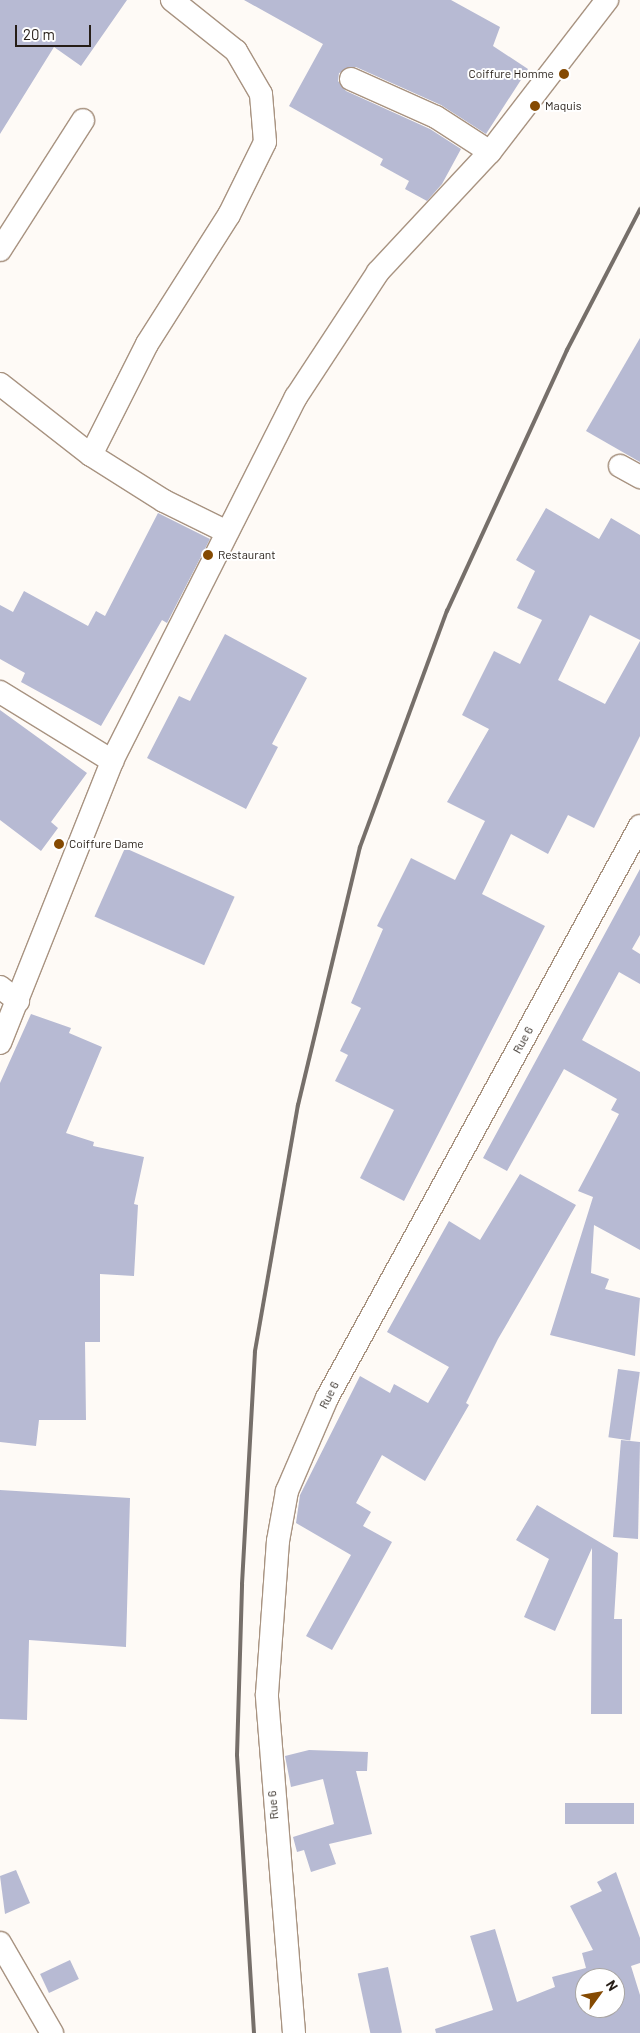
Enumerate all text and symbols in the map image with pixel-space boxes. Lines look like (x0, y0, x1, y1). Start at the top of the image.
scale bar (18, 15, 94, 47)
text: 20 m (23, 25, 55, 43)
place label: Coiffure Homme (469, 67, 554, 81)
marker: Coiffure Homme (558, 68, 570, 80)
place label: Maquis (545, 99, 582, 113)
marker: Maquis (529, 100, 541, 112)
place label: Restaurant (218, 548, 276, 562)
marker: Restaurant (202, 549, 214, 561)
place label: Coiffure Dame (69, 837, 144, 851)
marker: Coiffure Dame (53, 838, 65, 850)
street label: Rue 6 (510, 1024, 536, 1056)
street label: Rue 6 (316, 1379, 342, 1411)
street label: Rue 6 (265, 1790, 281, 1820)
north arrow (575, 1968, 625, 2018)
text: N (603, 1977, 622, 1994)

